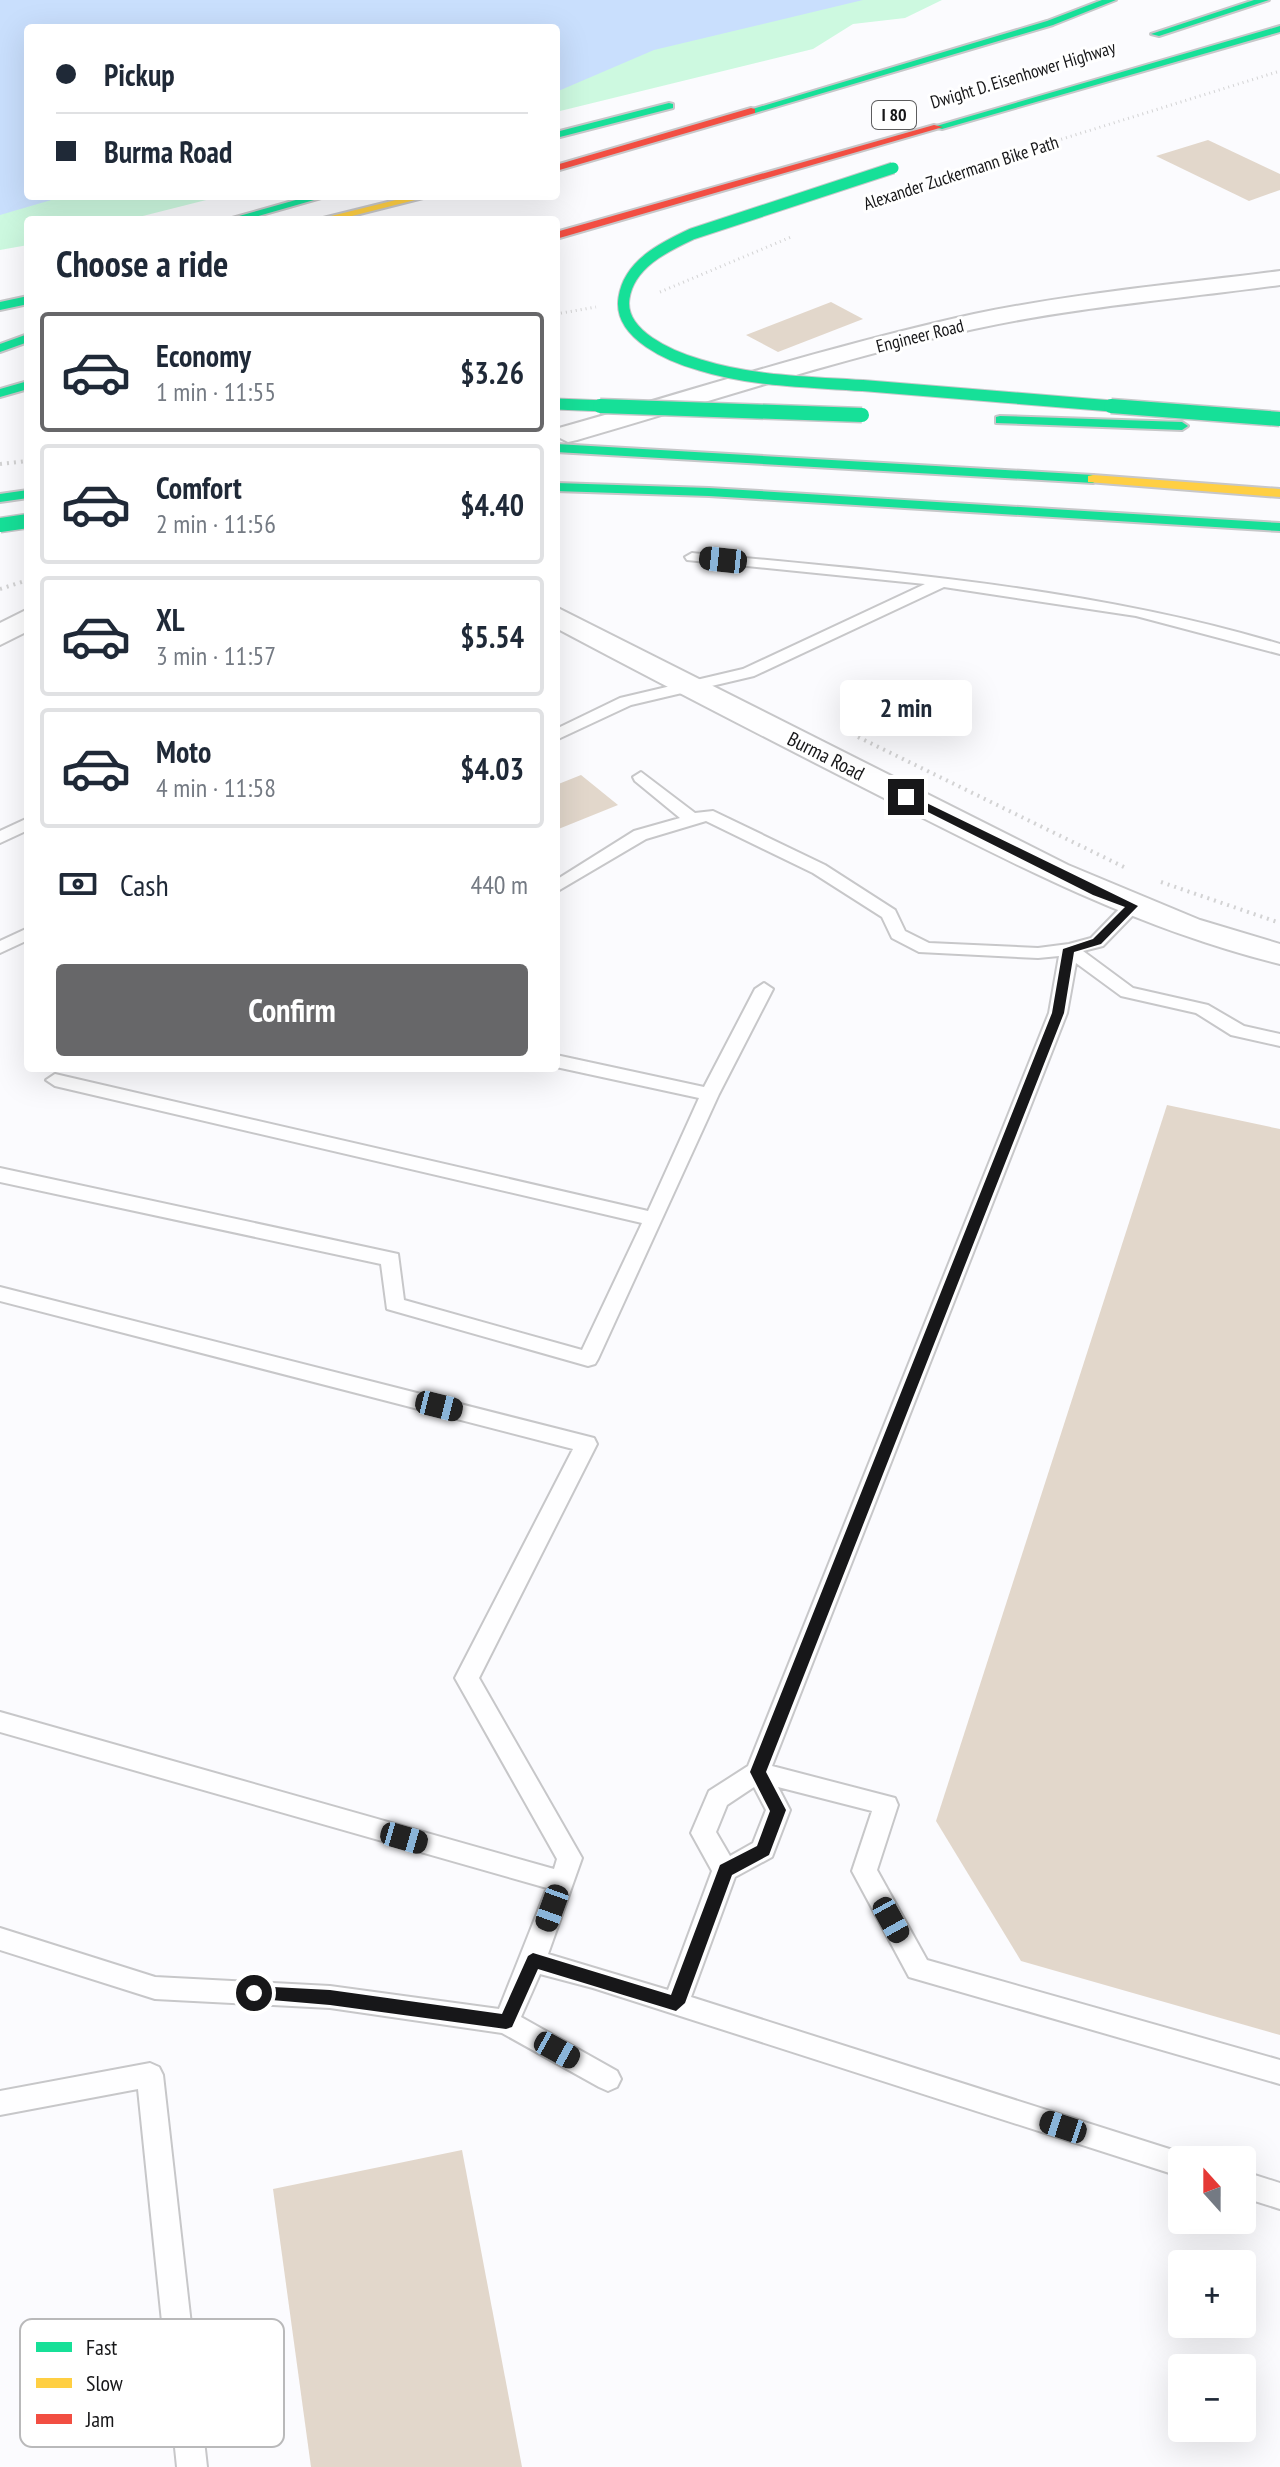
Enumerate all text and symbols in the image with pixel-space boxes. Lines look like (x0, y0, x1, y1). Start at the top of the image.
street label: Dwight D. Eisenhower Highway (928, 35, 1118, 114)
text: Pickup (104, 55, 175, 94)
road number: I 80 (872, 101, 916, 129)
street label: Alexander Zuckermann Bike Path (860, 130, 1061, 215)
text: Burma Road (104, 132, 232, 171)
text: Choose a ride (56, 240, 228, 287)
street label: Engineer Road (874, 314, 966, 357)
icon: car (60, 336, 132, 408)
text: Economy (156, 336, 251, 375)
text: $3.26 (460, 353, 524, 392)
text: 1 min · 11:55 (156, 375, 276, 408)
icon: car (60, 468, 132, 540)
text: Comfort (156, 468, 242, 507)
text: $4.40 (460, 485, 524, 524)
text: 2 min · 11:56 (156, 507, 276, 540)
car (698, 546, 748, 574)
icon: car (60, 600, 132, 672)
text: XL (156, 600, 185, 639)
text: $5.54 (460, 617, 524, 656)
text: 3 min · 11:57 (156, 639, 276, 672)
callout: 2 min (840, 681, 972, 737)
text: 2 min (880, 691, 932, 724)
street label: Burma Road (783, 726, 869, 786)
icon: car (60, 732, 132, 804)
text: Moto (156, 732, 211, 771)
text: $4.03 (460, 749, 524, 788)
text: 4 min · 11:58 (156, 771, 276, 804)
route end (888, 779, 924, 815)
icon: cash (56, 862, 100, 906)
text: Cash (120, 865, 169, 904)
text: 440 m (470, 868, 528, 901)
button: Confirm (56, 964, 528, 1056)
car (413, 1389, 465, 1423)
car (378, 1820, 430, 1856)
car (533, 1881, 571, 1935)
car (869, 1893, 913, 1947)
route start (236, 1975, 272, 2011)
car (530, 2028, 584, 2072)
car (1036, 2108, 1090, 2146)
north arrow (1168, 2146, 1256, 2234)
map controls (1168, 2146, 1256, 2442)
button: + (1168, 2250, 1256, 2338)
legend (20, 2319, 284, 2447)
text: Fast (86, 2333, 117, 2361)
button: − (1168, 2354, 1256, 2442)
text: Slow (86, 2369, 123, 2397)
text: Jam (85, 2405, 114, 2433)

